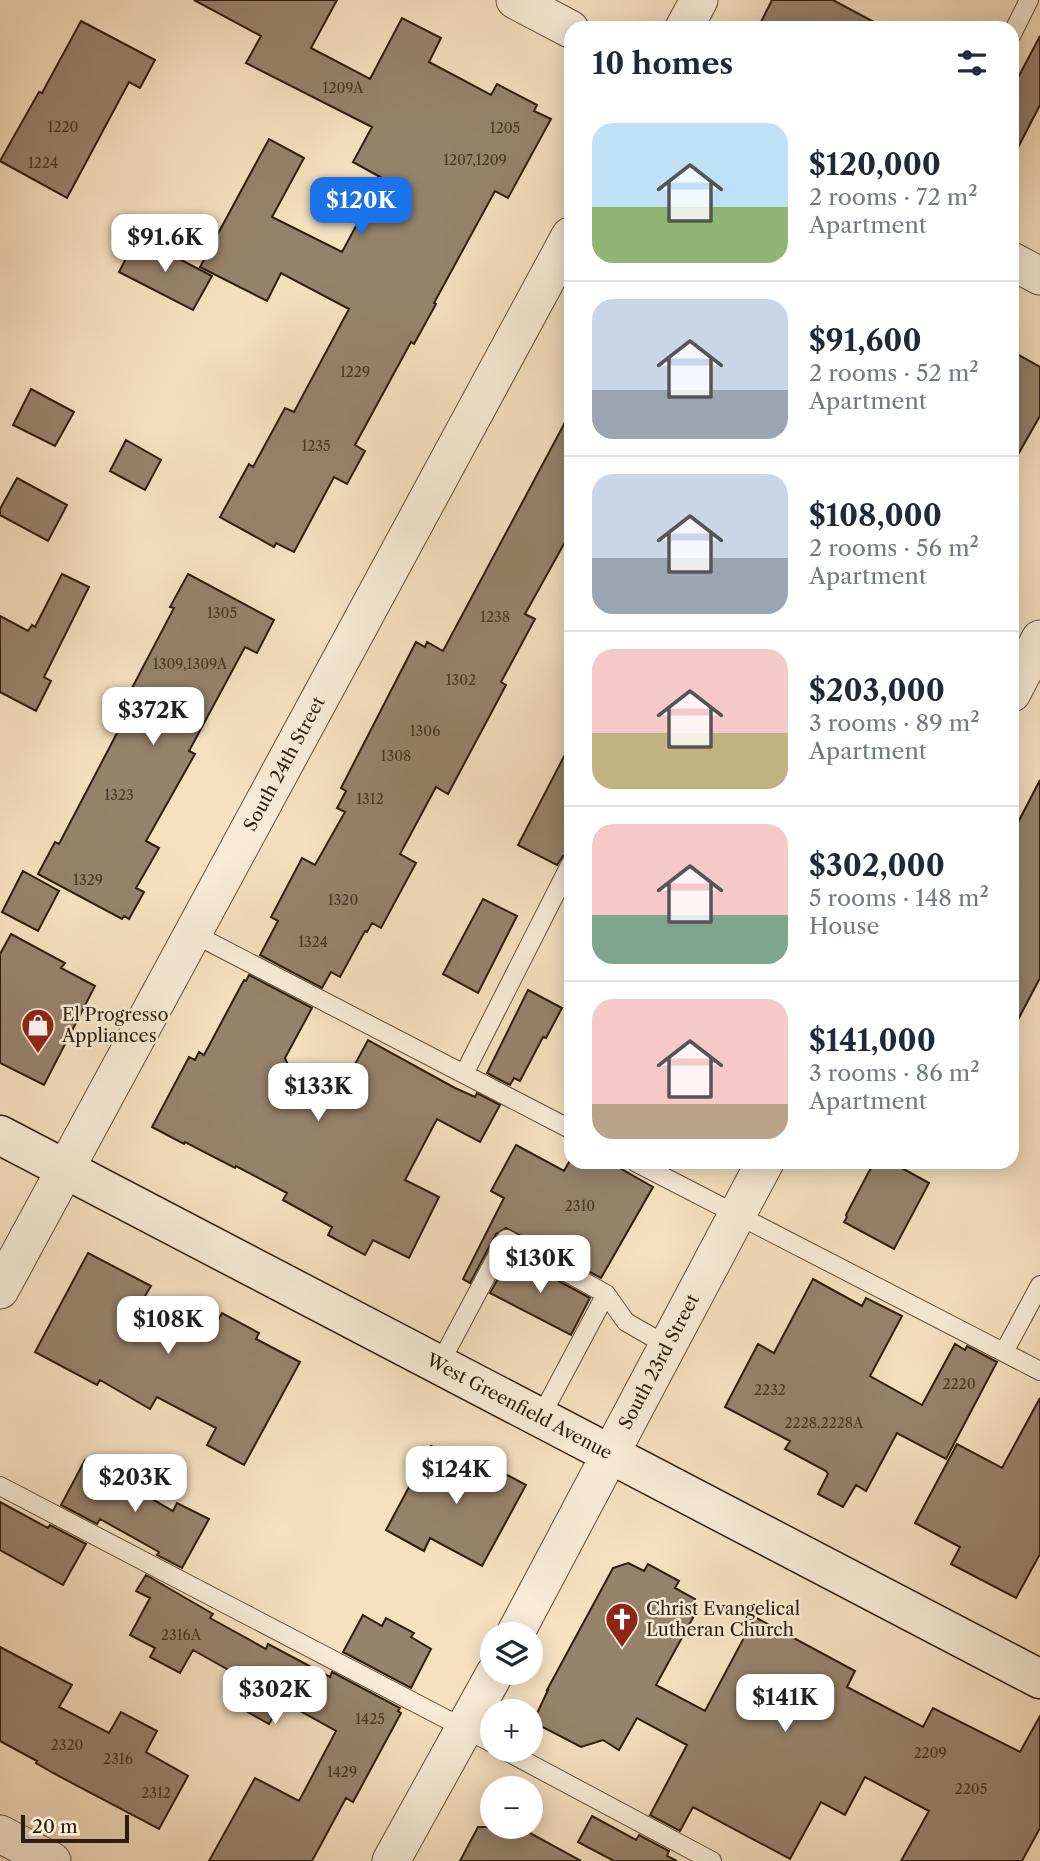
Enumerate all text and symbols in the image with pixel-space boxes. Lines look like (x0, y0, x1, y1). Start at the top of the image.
icon: filters (953, 44, 991, 82)
text: 10 homes (592, 45, 733, 82)
house number: 1209A (323, 79, 364, 97)
house number: 1220 (48, 118, 79, 136)
house number: 1205 (490, 119, 520, 137)
text: $120,000 (809, 146, 941, 183)
house number: 1207,1209 (443, 151, 507, 169)
icon: home (648, 151, 732, 235)
house number: 1224 (28, 154, 58, 172)
pin: $120K (312, 177, 410, 237)
text: 2 rooms · 72 m² (809, 183, 978, 211)
text: $120K (326, 186, 396, 214)
text: Apartment (809, 211, 927, 239)
pin: $91.6K (108, 215, 222, 274)
text: $91.6K (127, 223, 203, 251)
text: $91,600 (809, 322, 922, 359)
icon: home (648, 327, 732, 411)
text: 2 rooms · 52 m² (809, 359, 979, 387)
house number: 1229 (340, 363, 370, 381)
text: Apartment (809, 387, 927, 415)
house number: 1235 (301, 437, 331, 455)
text: $108,000 (809, 497, 942, 534)
icon: home (648, 502, 732, 586)
text: 2 rooms · 56 m² (809, 534, 979, 562)
text: Apartment (809, 562, 927, 590)
house number: 1305 (207, 604, 237, 622)
house number: 1238 (480, 608, 510, 626)
house number: 1309,1309A (153, 655, 228, 673)
house number: 1302 (446, 671, 476, 689)
text: $203,000 (809, 672, 945, 709)
icon: home (648, 677, 732, 761)
pin: $372K (104, 688, 202, 747)
street label: South 24th Street (239, 692, 330, 835)
text: $372K (118, 696, 188, 724)
text: 3 rooms · 89 m² (809, 709, 980, 737)
house number: 1306 (410, 722, 440, 740)
text: Apartment (809, 737, 927, 765)
house number: 1308 (381, 747, 411, 765)
house number: 1323 (104, 786, 134, 804)
house number: 1312 (356, 790, 384, 808)
text: $302,000 (809, 847, 945, 884)
icon: home (648, 852, 732, 936)
house number: 1329 (73, 871, 103, 889)
text: 5 rooms · 148 m² (809, 884, 989, 912)
house number: 1320 (328, 891, 358, 909)
text: House (809, 912, 879, 940)
house number: 1324 (298, 933, 328, 951)
place label: El Progresso Appliances (61, 1004, 168, 1047)
shop icon: El Progresso Appliances (19, 1006, 57, 1055)
text: $141,000 (809, 1022, 936, 1059)
icon: home (648, 1027, 732, 1111)
text: 3 rooms · 86 m² (809, 1059, 980, 1087)
pin: $133K (269, 1064, 367, 1123)
text: $133K (284, 1072, 352, 1100)
text: Apartment (809, 1087, 927, 1115)
house number: 2310 (565, 1197, 595, 1215)
pin: $130K (491, 1236, 589, 1295)
text: $130K (505, 1244, 575, 1272)
street label: South 23rd Street (614, 1290, 704, 1433)
pin: $108K (119, 1296, 217, 1356)
text: $108K (133, 1305, 203, 1333)
street label: West Greenfield Avenue (422, 1349, 616, 1464)
house number: 2220 (942, 1375, 976, 1393)
house number: 2232 (754, 1381, 786, 1399)
house number: 2228,2228A (785, 1414, 864, 1432)
pin: $124K (407, 1446, 505, 1506)
pin: $203K (86, 1454, 184, 1514)
text: $124K (422, 1455, 490, 1483)
text: $203K (99, 1463, 171, 1491)
place label: Christ Evangelical Lutheran Church (646, 1598, 800, 1641)
church icon: Christ Evangelical Lutheran Church (603, 1600, 641, 1649)
map controls (480, 1622, 543, 1839)
button: layers (480, 1622, 543, 1685)
house number: 2316A (161, 1626, 202, 1644)
pin: $302K (226, 1666, 324, 1726)
pin: $141K (736, 1674, 834, 1734)
text: $302K (239, 1675, 311, 1703)
text: $141K (752, 1683, 818, 1711)
button: + (480, 1699, 543, 1762)
house number: 1425 (355, 1710, 385, 1728)
house number: 2320 (51, 1736, 83, 1754)
house number: 2209 (913, 1744, 947, 1762)
house number: 2316 (103, 1750, 133, 1768)
house number: 1429 (327, 1763, 357, 1781)
button: − (480, 1776, 543, 1839)
house number: 2205 (955, 1780, 987, 1798)
house number: 2312 (141, 1784, 171, 1802)
scale bar (21, 1812, 130, 1844)
text: 20 m (32, 1815, 78, 1838)

